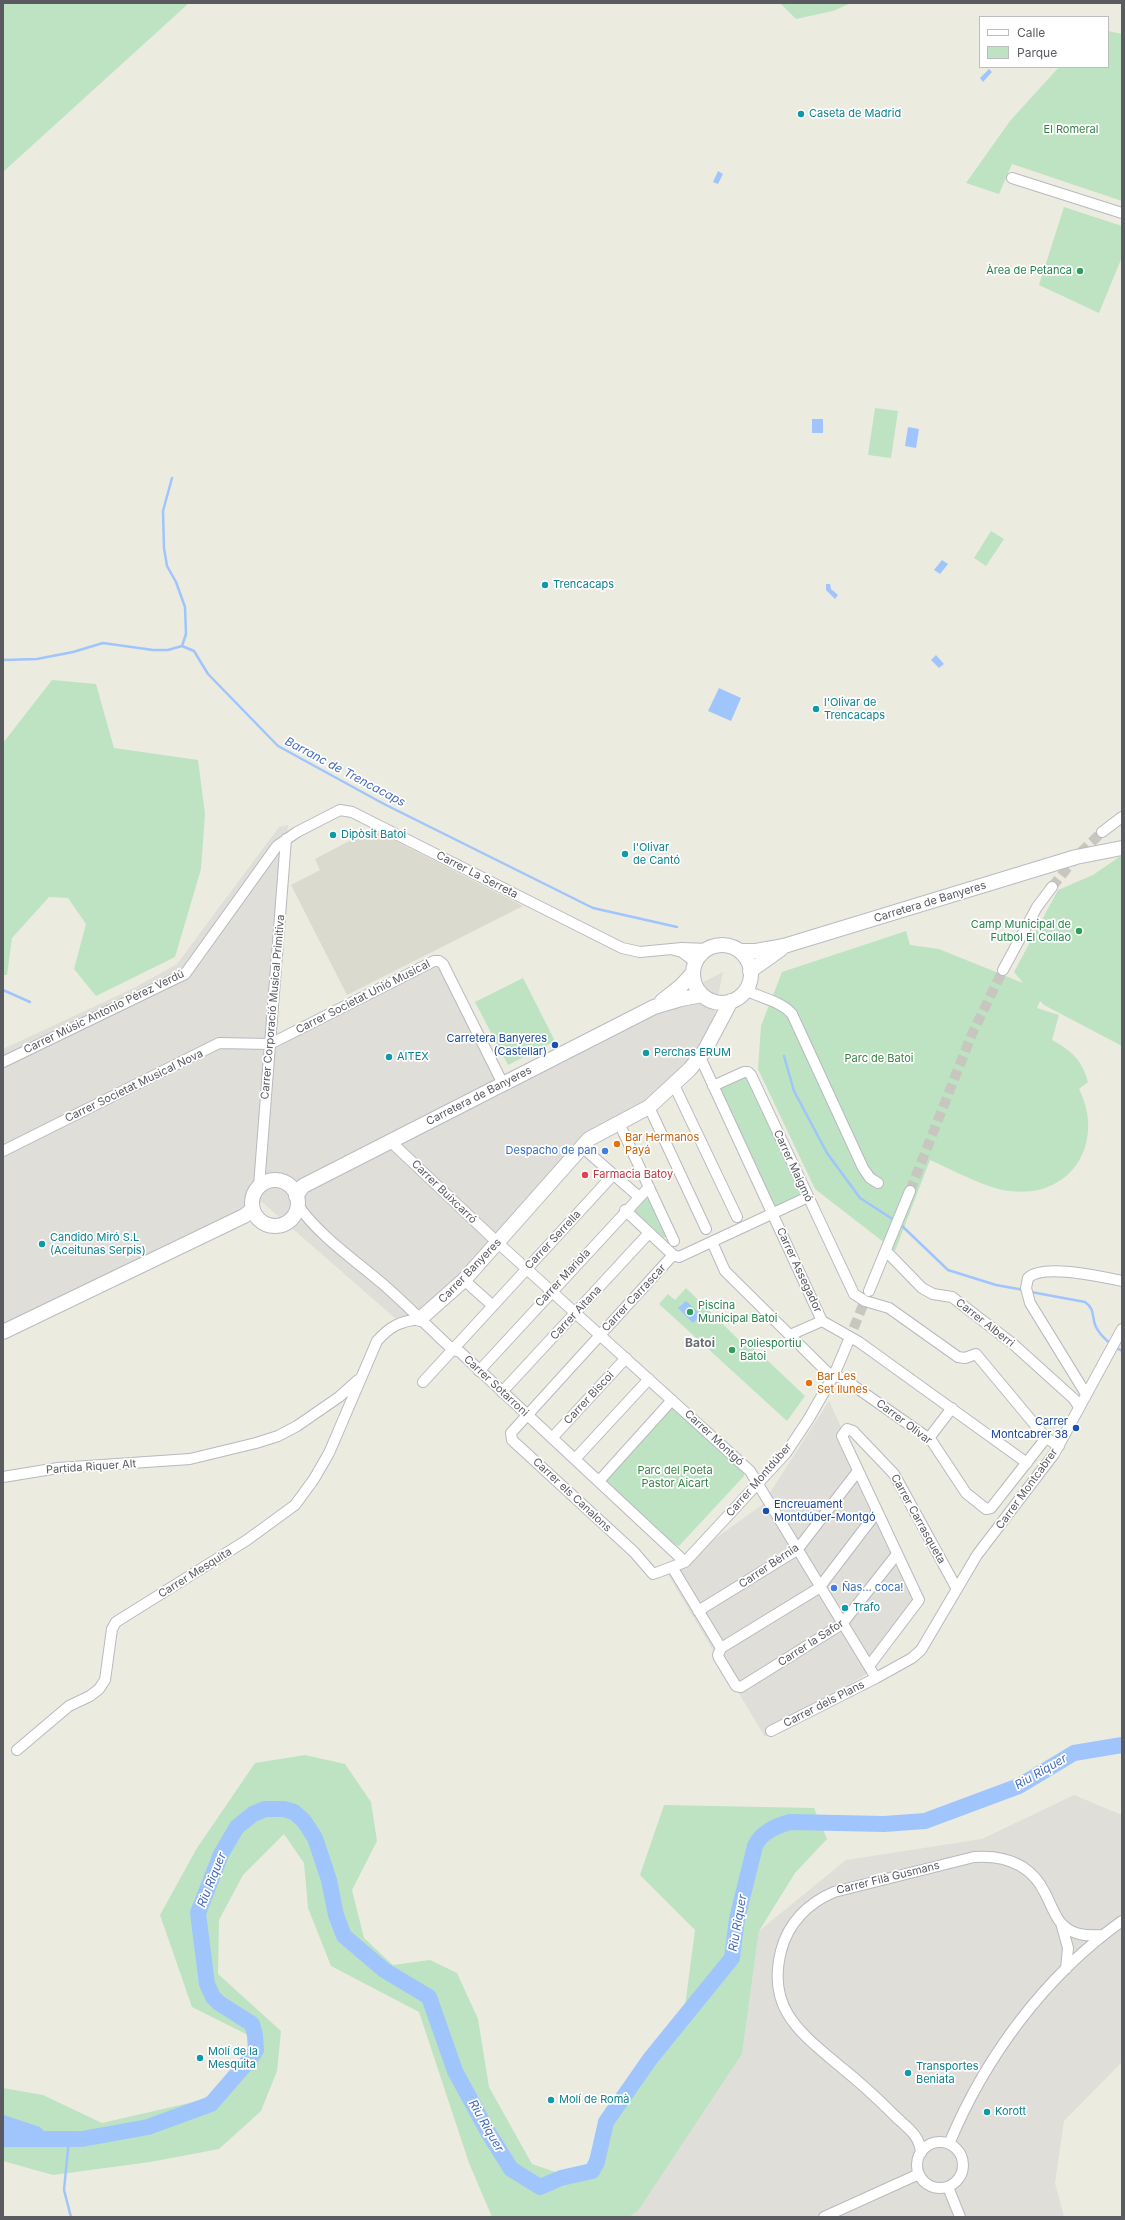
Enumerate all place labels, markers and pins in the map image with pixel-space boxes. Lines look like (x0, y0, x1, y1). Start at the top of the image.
place label: Caseta de Madrid (809, 107, 901, 121)
marker: Caseta de Madrid (796, 109, 806, 119)
place label: Àrea de Petanca (986, 264, 1072, 278)
marker: Àrea de Petanca (1075, 266, 1085, 276)
place label: Trencacaps (553, 578, 614, 592)
marker: Trencacaps (540, 580, 550, 590)
place label: l'Olivar de Trencacaps (824, 696, 885, 722)
marker: l'Olivar de Trencacaps (811, 704, 821, 714)
place label: Dipòsit Batoi (341, 828, 406, 842)
marker: Dipòsit Batoi (328, 830, 338, 840)
place label: l'Olivar de Cantó (633, 841, 680, 867)
marker: l'Olivar de Cantó (620, 849, 630, 859)
place label: Camp Municipal de Futbol El Collao (971, 918, 1071, 944)
marker: Camp Municipal de Futbol El Collao (1074, 926, 1084, 936)
place label: Carretera Banyeres (Castellar) (447, 1032, 547, 1058)
marker: Carretera Banyeres (Castellar) (550, 1040, 560, 1050)
place label: Perchas ERUM (654, 1046, 731, 1060)
marker: Perchas ERUM (641, 1048, 651, 1058)
place label: AITEX (397, 1050, 429, 1064)
marker: AITEX (384, 1052, 394, 1062)
place label: Bar Hermanos Payá (625, 1131, 699, 1157)
marker: Bar Hermanos Payá (612, 1139, 622, 1149)
place label: Despacho de pan (506, 1144, 597, 1158)
marker: Despacho de pan (600, 1146, 610, 1156)
place label: Farmacia Batoy (593, 1168, 673, 1182)
marker: Farmacia Batoy (580, 1170, 590, 1180)
place label: Candido Miró S.L (Aceitunas Serpis) (50, 1231, 146, 1257)
marker: Candido Miró S.L (Aceitunas Serpis) (37, 1239, 47, 1249)
place label: Piscina Municipal Batoi (698, 1299, 777, 1325)
marker: Piscina Municipal Batoi (685, 1307, 695, 1317)
place label: Poliesportiu Batoi (740, 1337, 802, 1363)
marker: Poliesportiu Batoi (727, 1345, 737, 1355)
place label: Bar Les Set llunes (817, 1370, 868, 1396)
marker: Bar Les Set llunes (804, 1378, 814, 1388)
place label: Carrer Montcabrer 38 (991, 1415, 1068, 1441)
marker: Carrer Montcabrer 38 (1071, 1423, 1081, 1433)
place label: Encreuament Montdúber-Montgó (774, 1498, 876, 1524)
marker: Encreuament Montdúber-Montgó (761, 1506, 771, 1516)
place label: Ñas... coca! (842, 1581, 903, 1595)
marker: Ñas... coca! (829, 1583, 839, 1593)
place label: Trafo (853, 1601, 880, 1615)
marker: Trafo (840, 1603, 850, 1613)
place label: Molí de la Mesquita (208, 2045, 258, 2071)
marker: Molí de la Mesquita (195, 2053, 205, 2063)
place label: Transportes Beniata (916, 2060, 978, 2086)
marker: Transportes Beniata (903, 2068, 913, 2078)
place label: Molí de Romà (559, 2093, 630, 2107)
marker: Molí de Romà (546, 2095, 556, 2105)
place label: Korott (995, 2105, 1026, 2119)
marker: Korott (982, 2107, 992, 2117)

